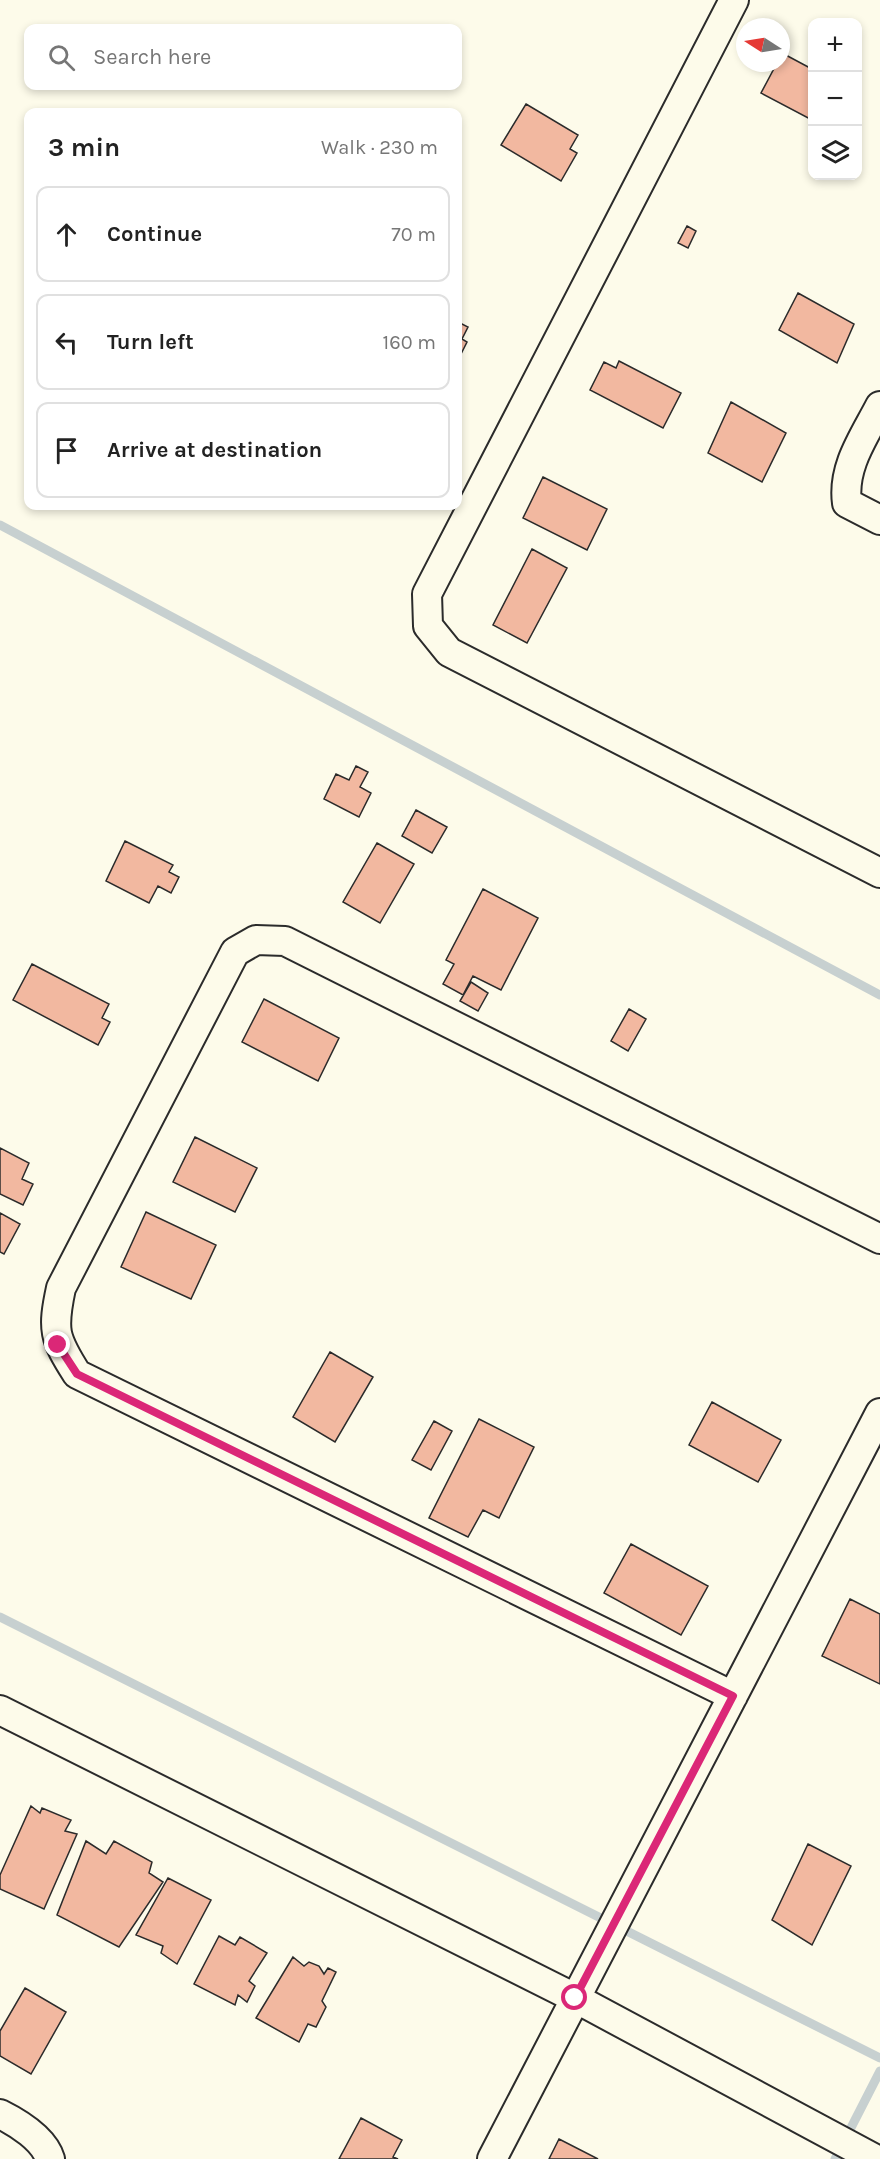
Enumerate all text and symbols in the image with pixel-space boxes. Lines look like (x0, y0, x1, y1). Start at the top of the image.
north arrow (736, 18, 790, 72)
map controls (808, 18, 862, 180)
button: + (808, 18, 862, 72)
search box (24, 24, 462, 90)
icon: search (45, 41, 78, 74)
text: Search here (93, 44, 211, 70)
button: − (808, 72, 862, 126)
button: layers (808, 126, 862, 180)
text: 3 min (48, 132, 120, 163)
text: Walk · 230 m (321, 136, 438, 159)
icon: ahead (50, 218, 83, 251)
text: Continue (107, 221, 202, 247)
text: 70 m (391, 223, 436, 246)
icon: left (50, 326, 83, 359)
text: Turn left (107, 329, 194, 355)
text: 160 m (383, 331, 436, 354)
icon: arrive (50, 434, 83, 467)
text: Arrive at destination (107, 437, 322, 463)
route end (44, 1331, 70, 1357)
route start (561, 1984, 587, 2010)

